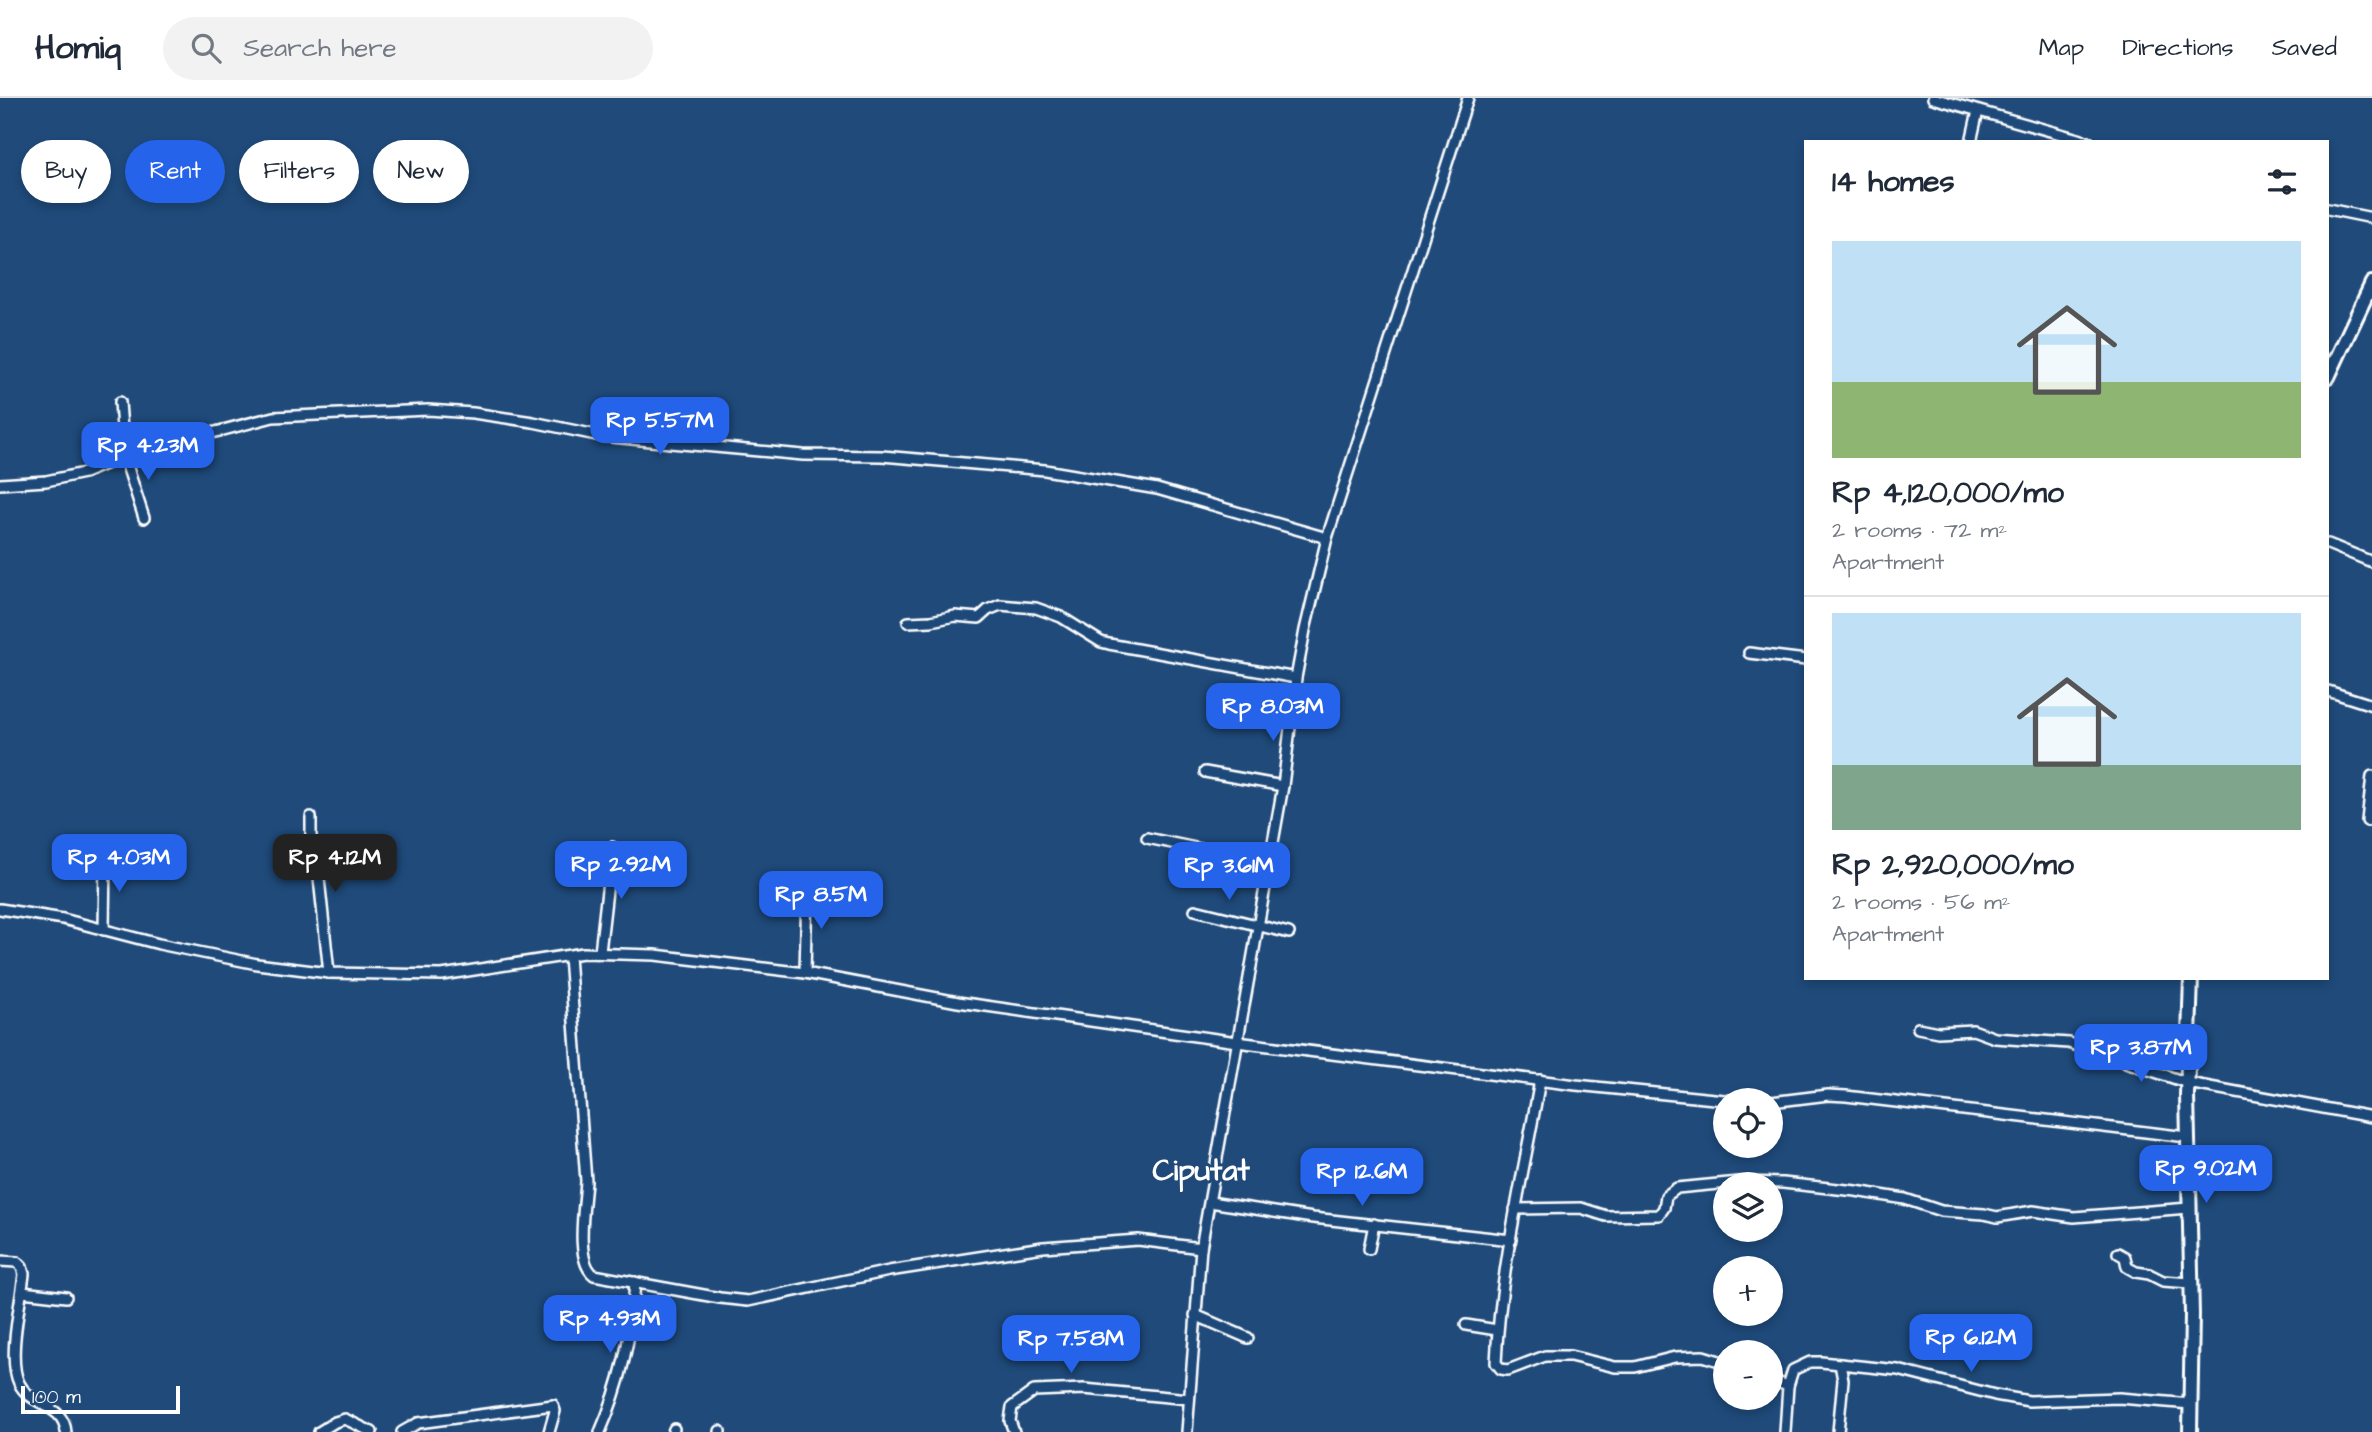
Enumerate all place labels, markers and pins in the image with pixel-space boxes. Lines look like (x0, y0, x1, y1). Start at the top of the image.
pin: Rp 5.57M (588, 398, 732, 457)
pin: Rp 4.23M (76, 422, 220, 482)
pin: Rp 8.03M (1201, 684, 1345, 743)
pin: Rp 4.03M (47, 834, 191, 894)
pin: Rp 4.12M (263, 834, 407, 894)
pin: Rp 2.92M (549, 842, 693, 901)
pin: Rp 3.61M (1157, 842, 1301, 902)
pin: Rp 8.5M (756, 872, 886, 931)
pin: Rp 3.87M (2069, 1024, 2213, 1084)
pin: Rp 9.02M (2134, 1146, 2278, 1205)
pin: Rp 12.6M (1290, 1148, 1434, 1208)
pin: Rp 4.93M (538, 1296, 682, 1355)
pin: Rp 6.12M (1899, 1314, 2043, 1374)
pin: Rp 7.58M (999, 1316, 1143, 1375)

